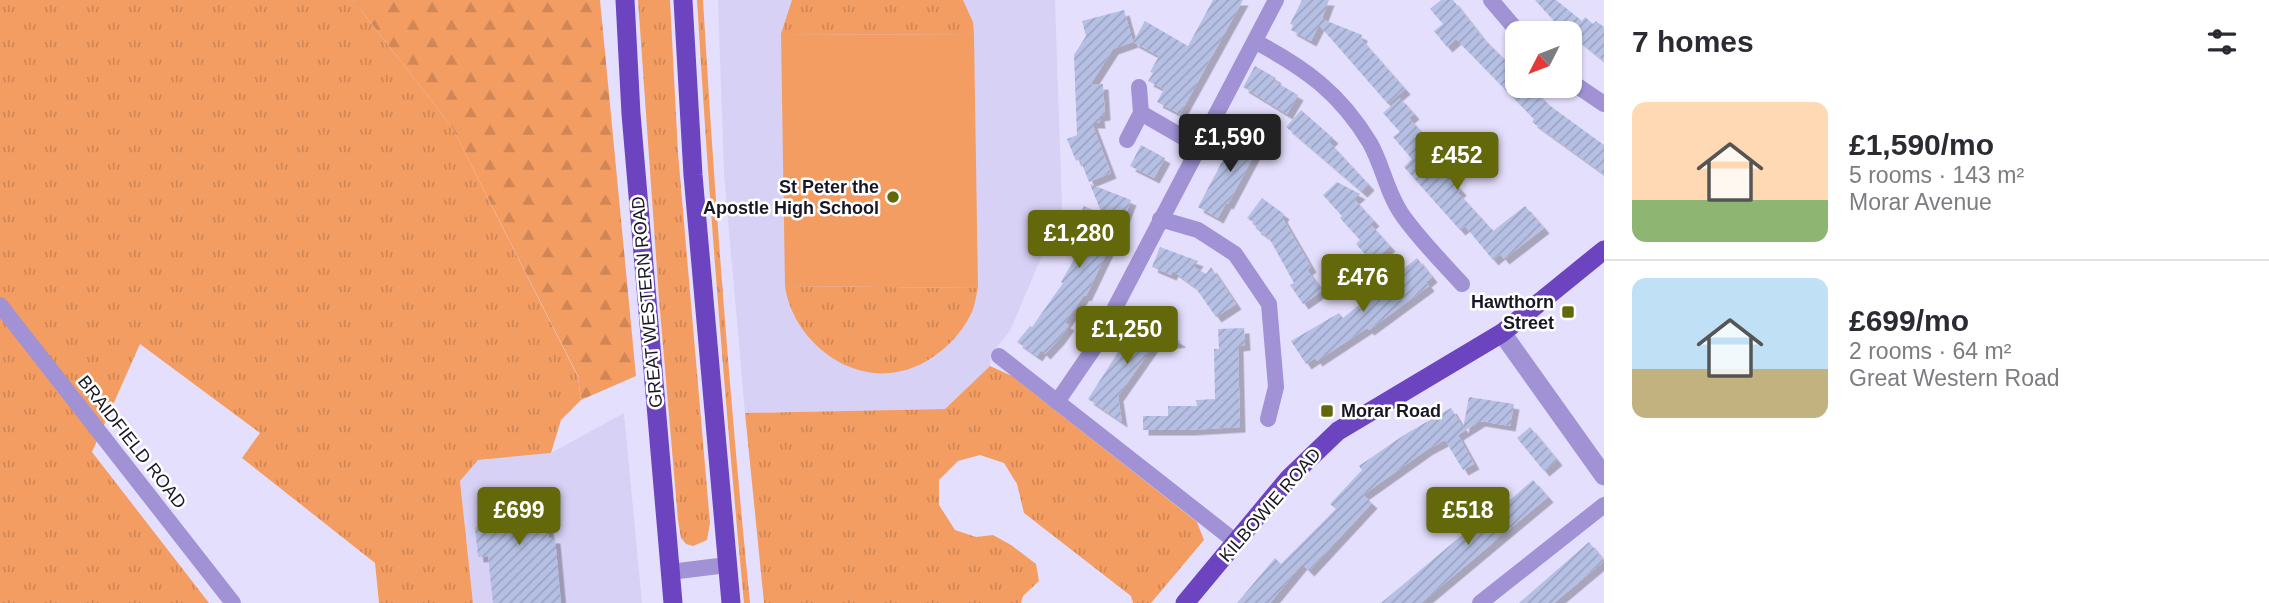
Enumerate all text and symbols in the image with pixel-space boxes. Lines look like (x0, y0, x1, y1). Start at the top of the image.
north arrow (1505, 21, 1582, 98)
map controls (1505, 21, 1582, 98)
icon: filters (2203, 23, 2241, 61)
text: 7 homes (1632, 25, 1754, 58)
pin: £1,590 (1173, 114, 1287, 174)
text: £1,590 (1195, 124, 1265, 150)
text: £1,590/mo (1849, 128, 1994, 161)
icon: home (1688, 130, 1772, 214)
pin: £452 (1416, 132, 1498, 192)
text: £452 (1431, 142, 1483, 168)
text: 5 rooms · 143 m² (1849, 162, 2024, 188)
place label: St Peter the Apostle High School (703, 177, 879, 218)
marker: St Peter the Apostle High School (885, 189, 901, 205)
text: Morar Avenue (1849, 189, 1992, 215)
street label: GREAT WESTERN ROAD (628, 195, 666, 409)
pin: £1,280 (1022, 210, 1136, 270)
text: £1,280 (1044, 220, 1114, 246)
pin: £476 (1322, 254, 1404, 314)
text: £476 (1337, 264, 1389, 290)
place label: Hawthorn Street (1471, 292, 1554, 333)
marker: Hawthorn Street (1560, 304, 1576, 320)
text: £699/mo (1849, 304, 1969, 337)
pin: £1,250 (1070, 306, 1184, 366)
icon: home (1688, 306, 1772, 390)
text: £1,250 (1092, 316, 1162, 342)
text: 2 rooms · 64 m² (1849, 338, 2011, 364)
text: Great Western Road (1849, 365, 2060, 391)
street label: BRAIDFIELD ROAD (74, 372, 190, 512)
place label: Morar Road (1341, 401, 1441, 421)
marker: Morar Road (1319, 403, 1335, 419)
street label: KILBOWIE ROAD (1215, 444, 1325, 566)
pin: £699 (478, 488, 560, 547)
pin: £518 (1427, 488, 1509, 547)
text: £699 (493, 497, 545, 523)
text: £518 (1442, 497, 1494, 523)

